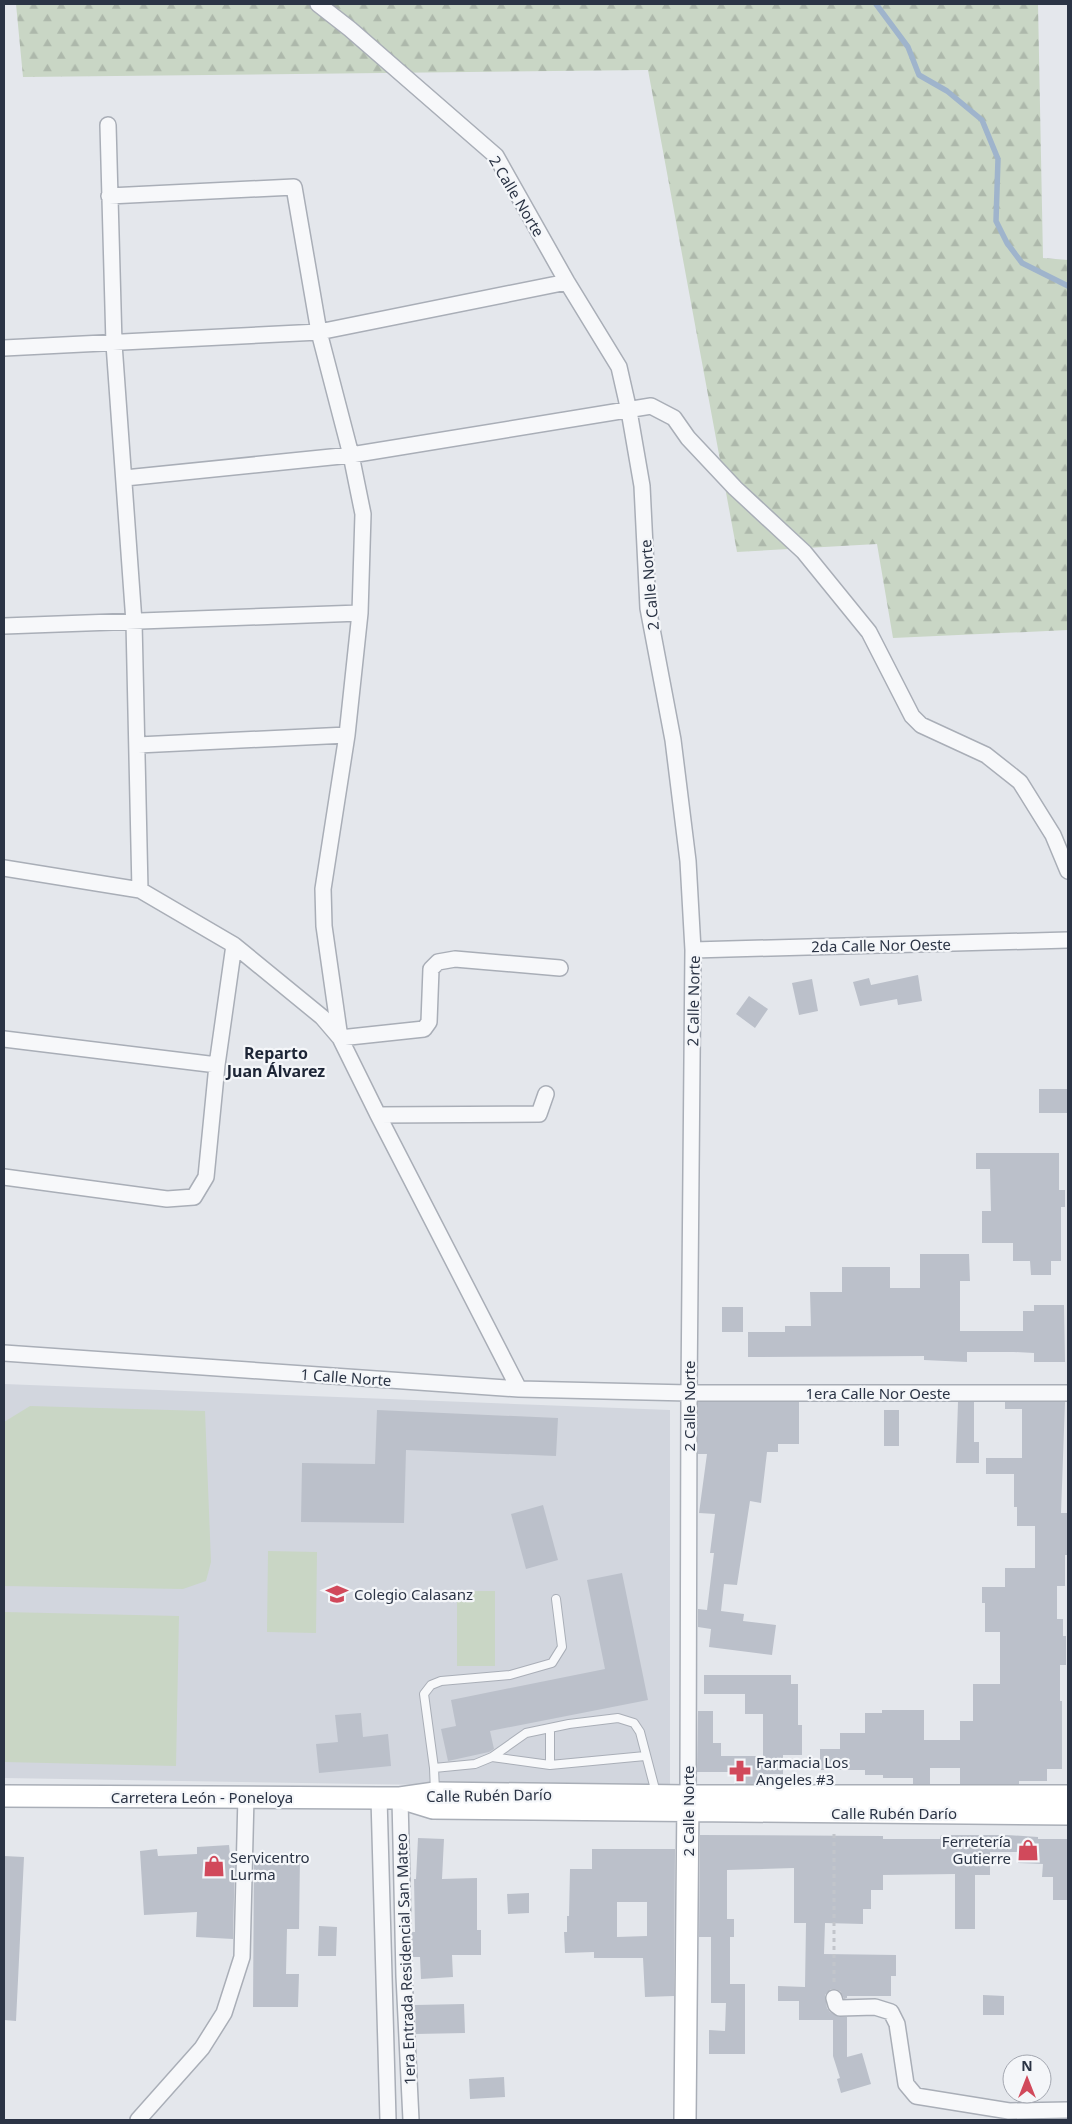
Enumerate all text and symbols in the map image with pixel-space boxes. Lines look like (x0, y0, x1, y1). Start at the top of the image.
street label: 2 Calle Norte (485, 152, 549, 240)
street label: 2 Calle Norte (635, 539, 663, 631)
street label: 2da Calle Nor Oeste (811, 934, 951, 956)
street label: 2 Calle Norte (682, 955, 704, 1047)
district label: Reparto Juan Álvarez (225, 1042, 325, 1082)
street label: 2 Calle Norte (679, 1360, 699, 1452)
street label: 1 Calle Norte (300, 1364, 392, 1390)
street label: 1era Calle Nor Oeste (805, 1383, 951, 1403)
school or university icon: Colegio Calasanz (324, 1581, 350, 1607)
place label: Colegio Calasanz (354, 1584, 473, 1604)
place label: Farmacia Los Angeles #3 (756, 1752, 848, 1789)
pharmacy icon: Farmacia Los Angeles #3 (727, 1758, 753, 1784)
street label: 2 Calle Norte (678, 1765, 698, 1857)
street label: Calle Rubén Darío (426, 1784, 552, 1806)
street label: Carretera León - Poneloya (111, 1787, 293, 1807)
street label: Calle Rubén Darío (831, 1803, 957, 1823)
place label: Ferretería Gutierre (942, 1831, 1011, 1868)
street label: 1era Entrada Residencial San Mateo (391, 1833, 419, 2085)
shop icon: Ferretería Gutierre (1015, 1837, 1041, 1863)
place label: Servicentro Lurma (230, 1847, 310, 1884)
shop icon: Servicentro Lurma (201, 1853, 227, 1879)
north arrow (1002, 2054, 1052, 2104)
text: N (1021, 2056, 1033, 2075)

